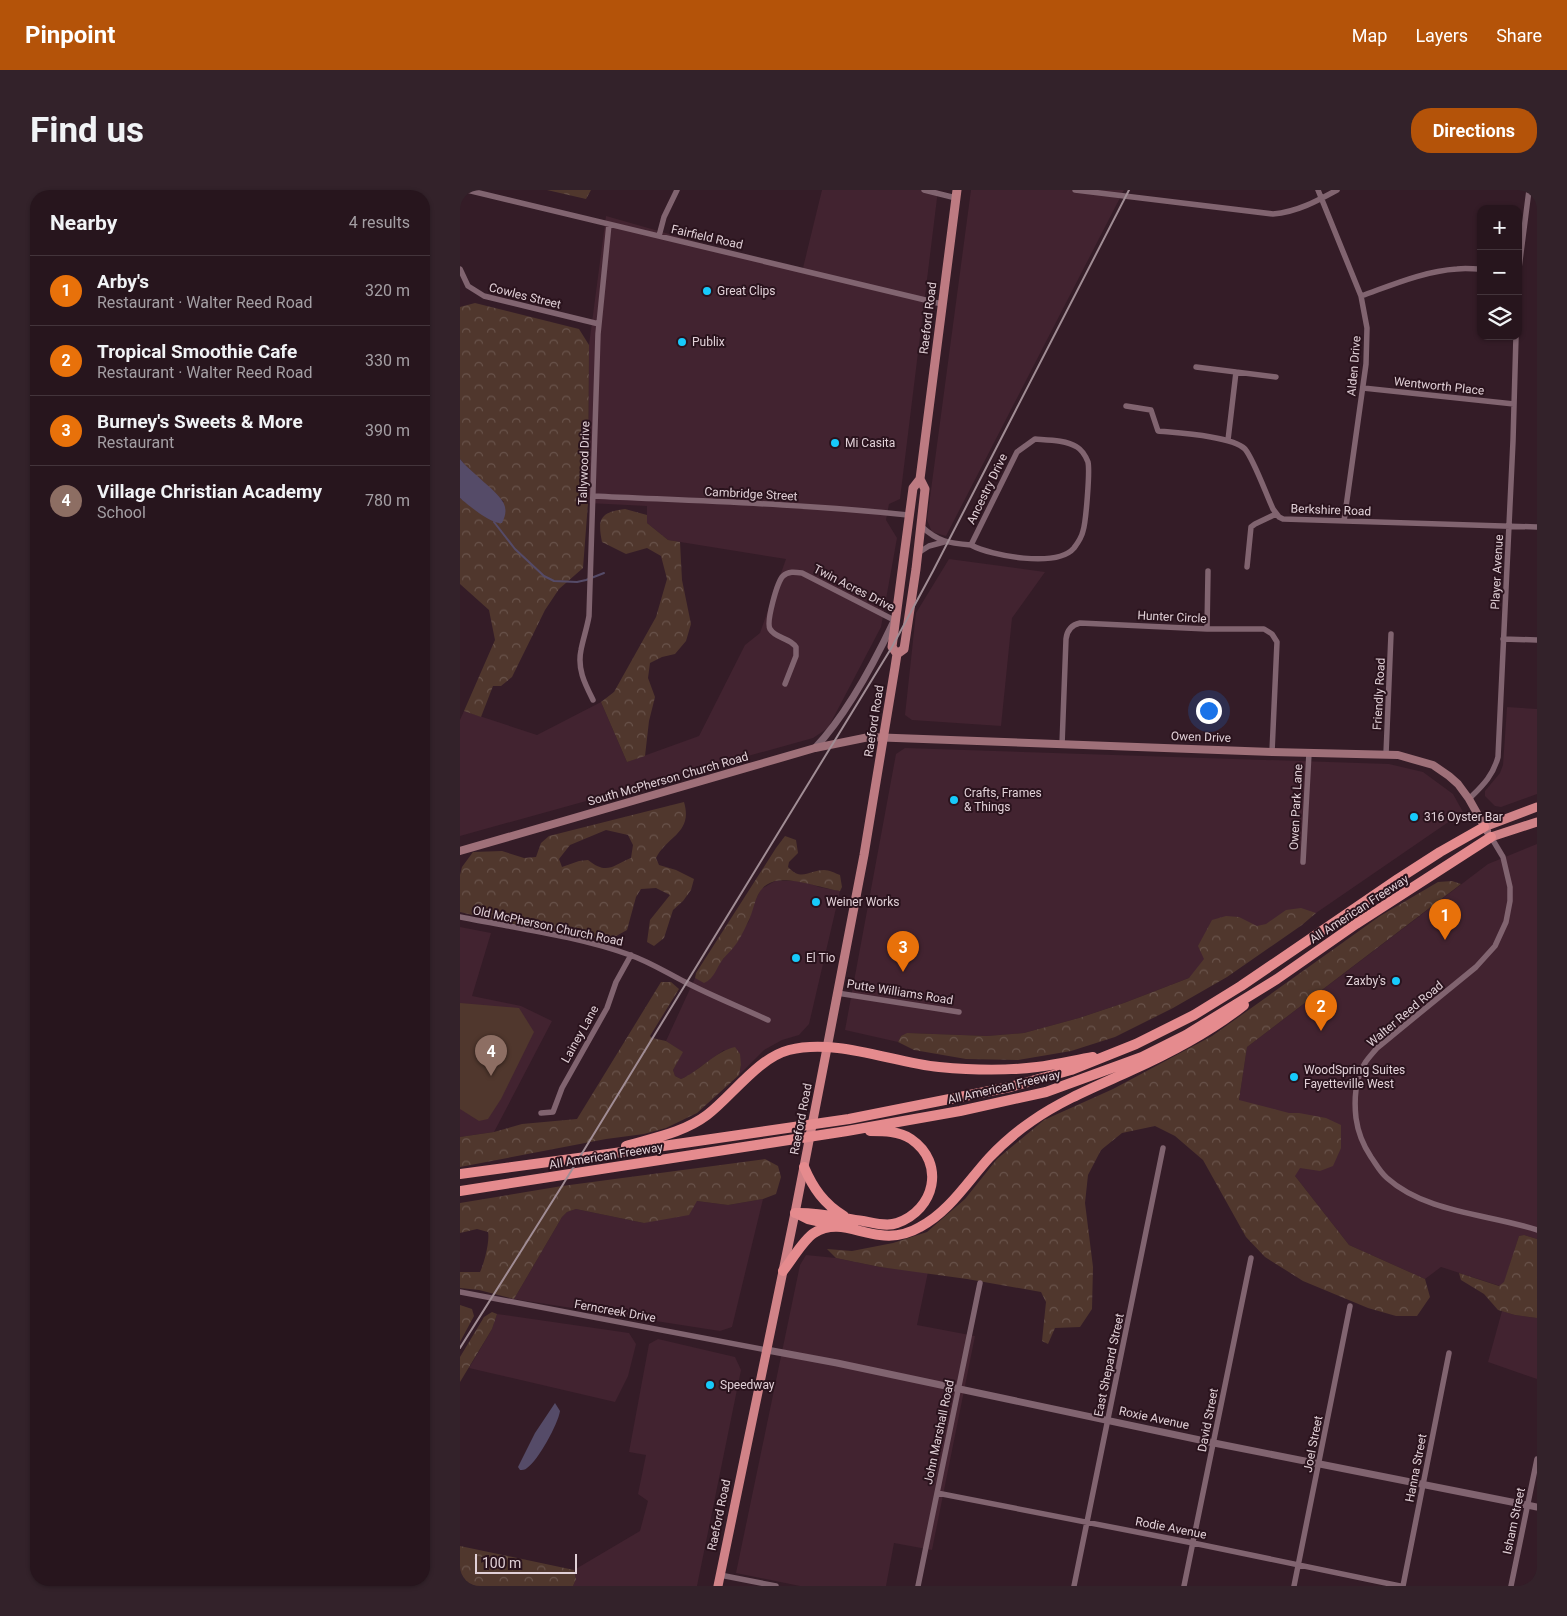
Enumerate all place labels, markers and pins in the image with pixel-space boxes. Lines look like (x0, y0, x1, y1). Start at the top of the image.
place label: Great Clips (717, 284, 776, 298)
marker: Great Clips (701, 285, 713, 297)
place label: Publix (692, 335, 725, 349)
marker: Publix (676, 336, 688, 348)
place label: Mi Casita (845, 436, 895, 450)
marker: Mi Casita (829, 437, 841, 449)
place label: Crafts, Frames & Things (964, 786, 1042, 814)
marker: Crafts, Frames & Things (948, 794, 960, 806)
place label: 316 Oyster Bar (1424, 810, 1503, 824)
marker: 316 Oyster Bar (1408, 811, 1420, 823)
place label: Weiner Works (826, 895, 899, 909)
marker: Weiner Works (810, 896, 822, 908)
pin: 1 (1429, 899, 1461, 940)
pin: 3 (887, 931, 919, 972)
place label: El Tio (806, 951, 836, 965)
marker: El Tio (790, 952, 802, 964)
place label: Zaxby's (1346, 974, 1386, 988)
marker: Zaxby's (1390, 975, 1402, 987)
pin: 2 (1305, 990, 1337, 1031)
pin: 4 (475, 1035, 507, 1076)
place label: WoodSpring Suites Fayetteville West (1304, 1063, 1405, 1091)
marker: WoodSpring Suites Fayetteville West (1288, 1071, 1300, 1083)
place label: Speedway (720, 1378, 775, 1392)
marker: Speedway (704, 1379, 716, 1391)

